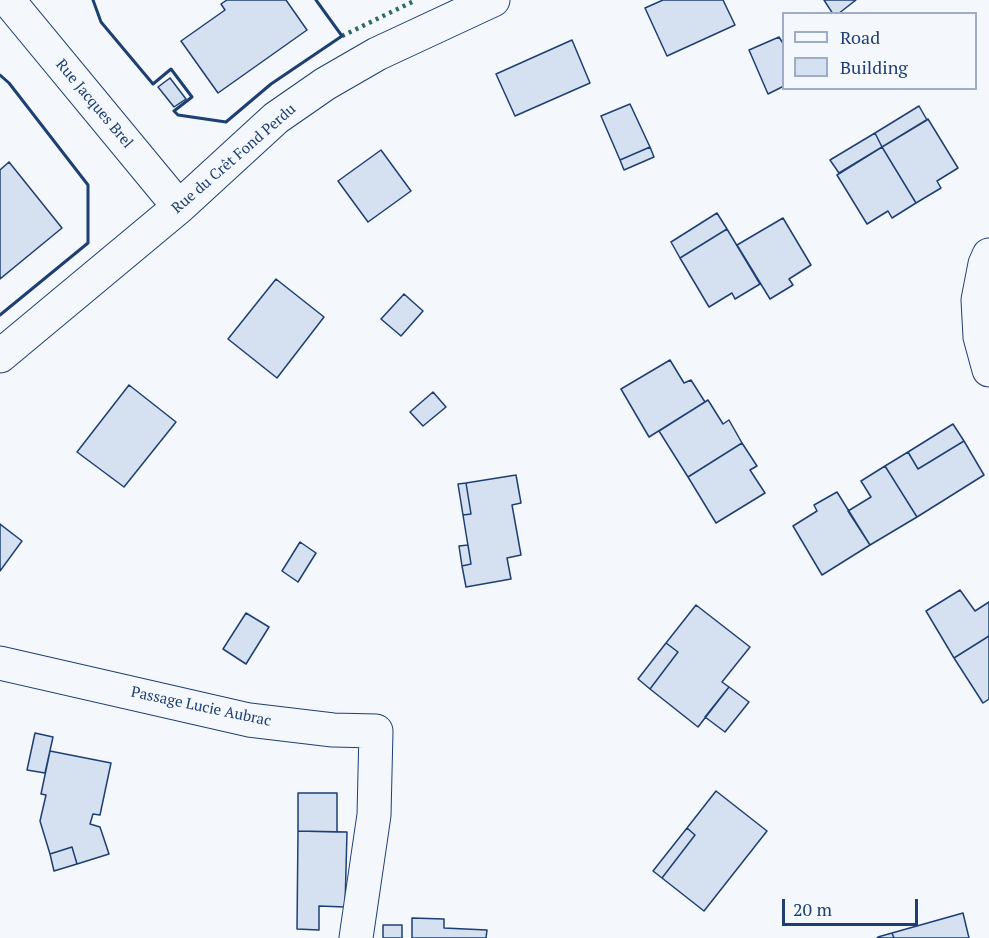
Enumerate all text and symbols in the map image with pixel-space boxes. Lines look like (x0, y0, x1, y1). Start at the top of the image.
legend (782, 12, 977, 90)
text: Road (840, 25, 880, 49)
text: Building (840, 55, 908, 79)
street label: Rue Jacques Brel (52, 56, 136, 152)
street label: Rue du Crêt Fond Perdu (168, 100, 300, 218)
street label: Passage Lucie Aubrac (129, 683, 273, 731)
scale bar (785, 887, 922, 925)
text: 20 m (793, 897, 832, 921)

